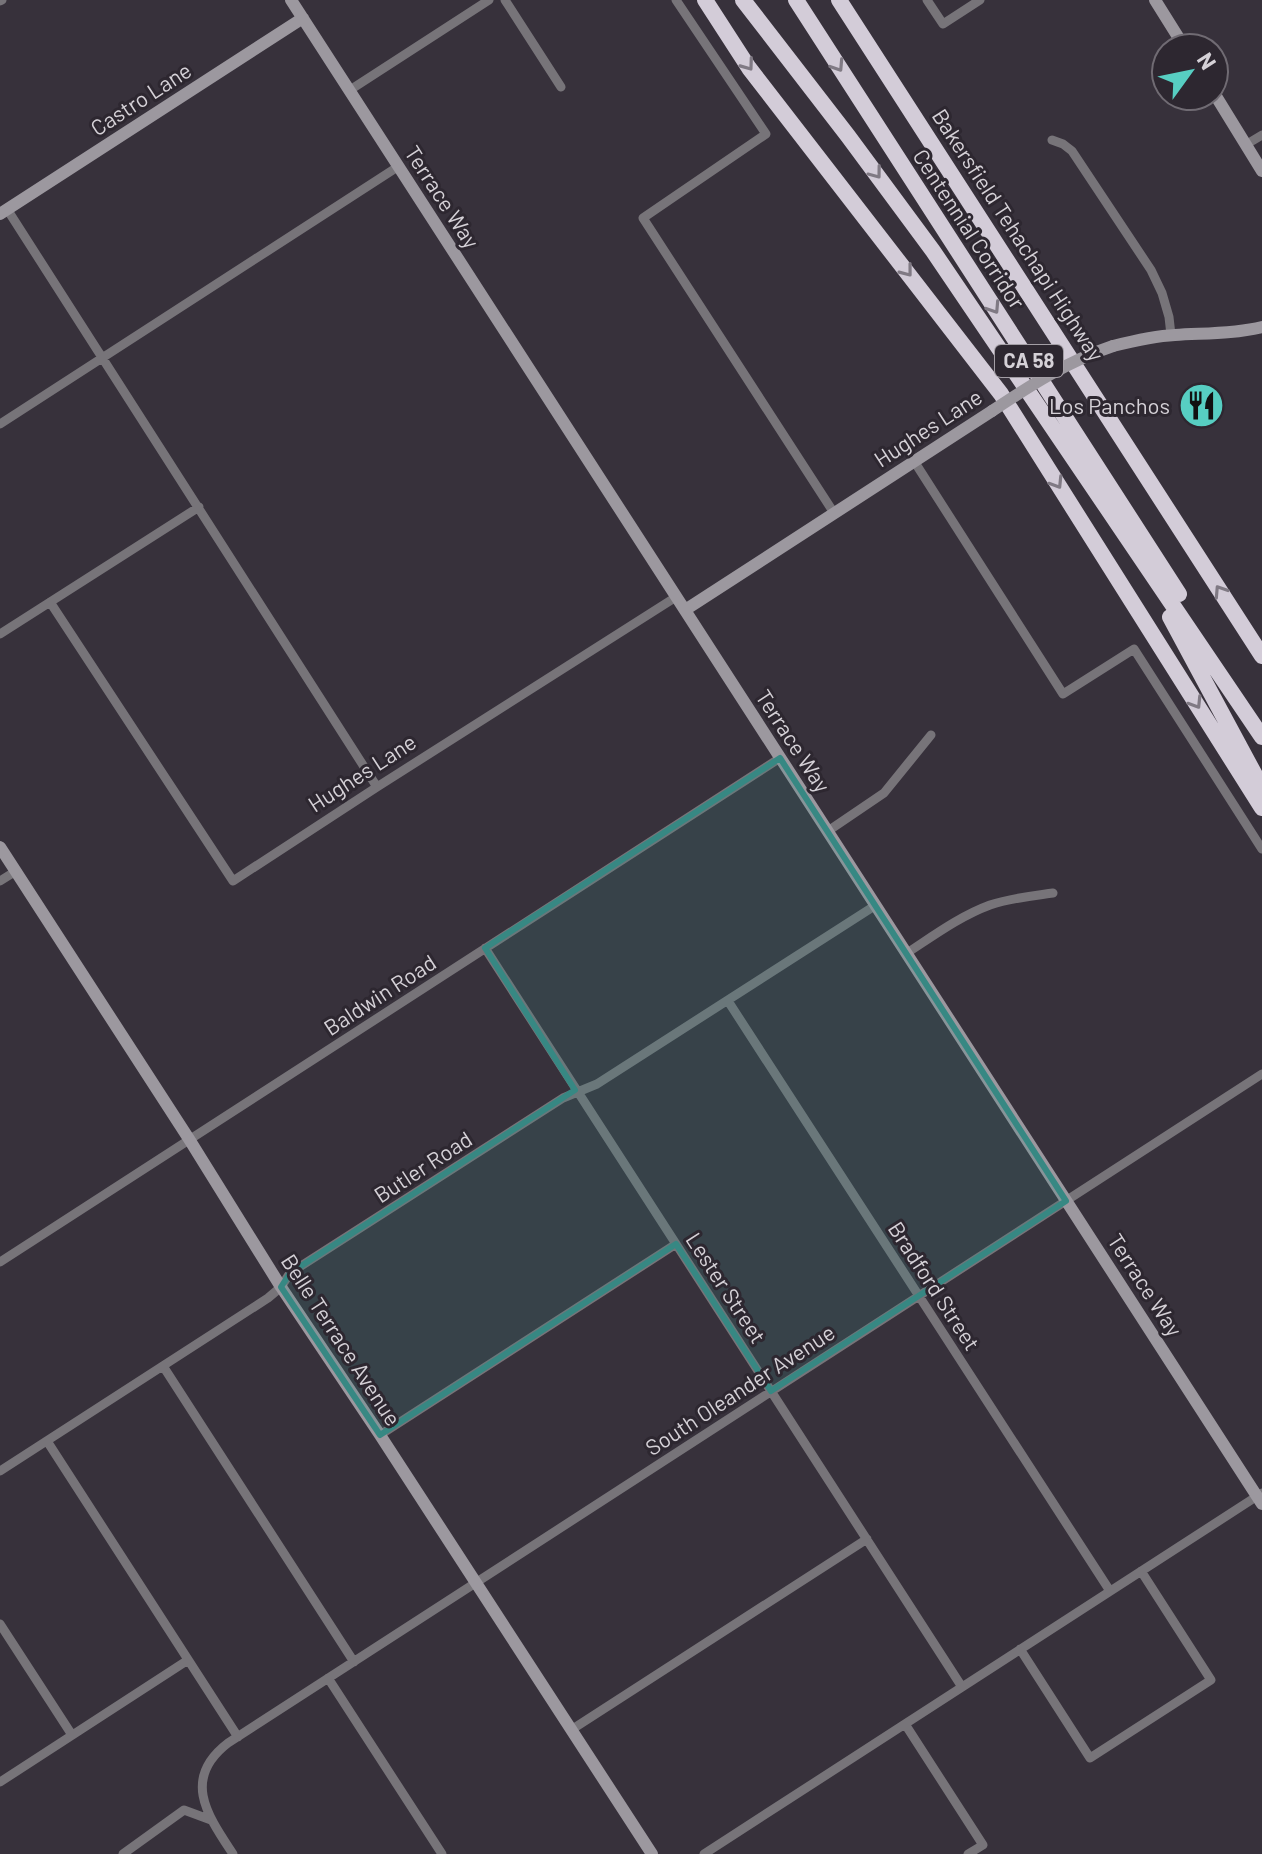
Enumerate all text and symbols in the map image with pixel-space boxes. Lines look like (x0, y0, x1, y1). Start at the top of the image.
north arrow (1150, 32, 1230, 112)
text: N (1193, 47, 1223, 74)
street label: Castro Lane (85, 56, 196, 140)
one-way arrow (738, 57, 753, 71)
one-way arrow (829, 57, 844, 71)
street label: Bakersfield Tehachapi Highway (928, 104, 1110, 365)
street label: Terrace Way (400, 140, 486, 253)
street label: Centennial Corridor (908, 144, 1031, 313)
one-way arrow (867, 164, 881, 179)
one-way arrow (897, 262, 911, 277)
one-way arrow (985, 299, 1000, 313)
road number: CA 58 (995, 345, 1063, 377)
restaurant icon: Los Panchos (1177, 382, 1225, 430)
street label: Hughes Lane (869, 383, 986, 472)
place label: Los Panchos (1049, 392, 1170, 418)
one-way arrow (1048, 474, 1063, 489)
one-way arrow (1214, 585, 1229, 600)
street label: Terrace Way (751, 684, 837, 797)
one-way arrow (1186, 694, 1201, 709)
street label: Hughes Lane (303, 728, 420, 817)
street label: Baldwin Road (319, 948, 440, 1040)
street label: Butler Road (369, 1125, 476, 1207)
street label: Bradford Street (884, 1216, 986, 1355)
street label: Lester Street (681, 1227, 772, 1348)
street label: Terrace Way (1103, 1228, 1189, 1341)
street label: Belle Terrace Avenue (277, 1249, 407, 1430)
street label: South Oleander Avenue (640, 1318, 839, 1460)

